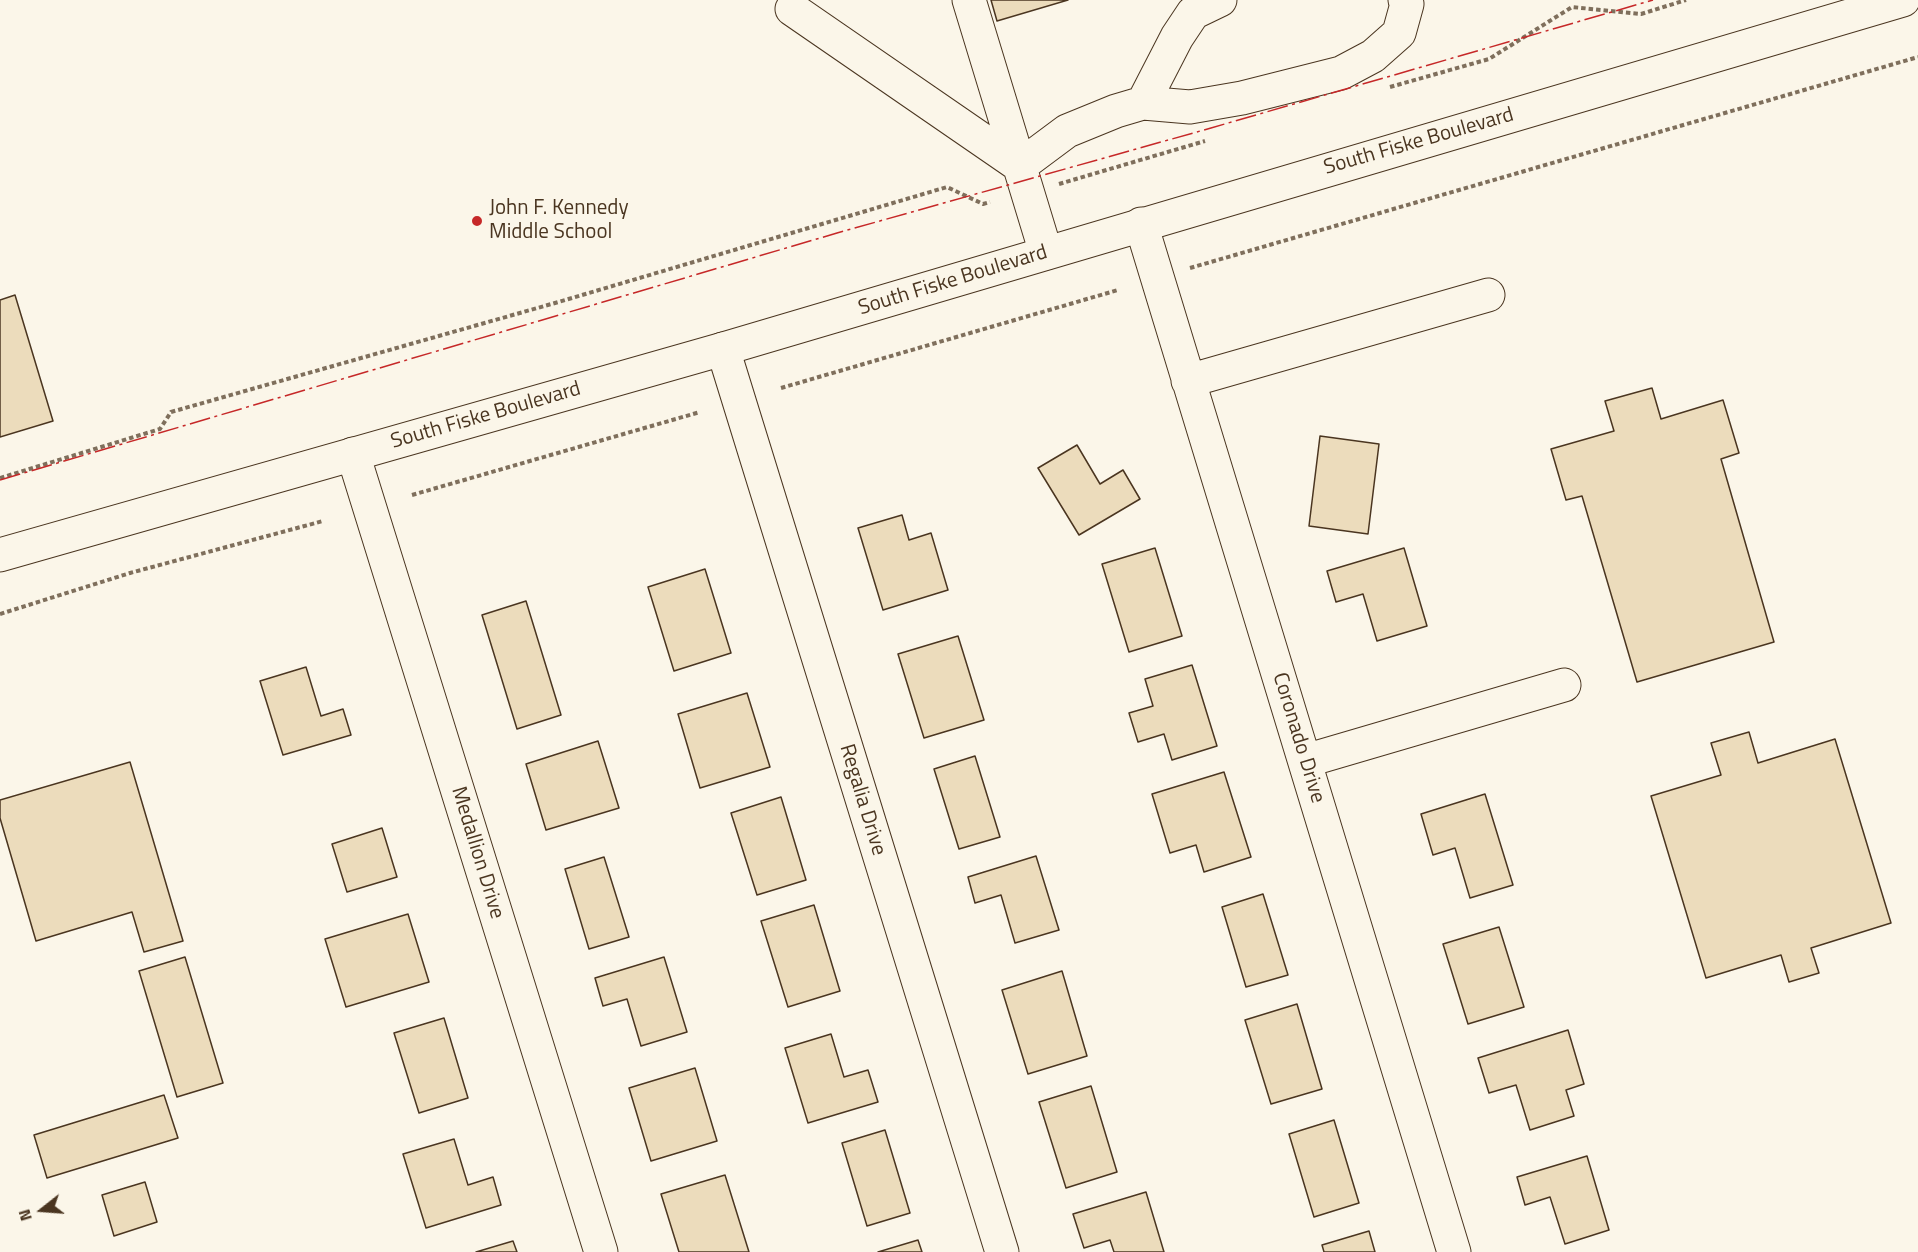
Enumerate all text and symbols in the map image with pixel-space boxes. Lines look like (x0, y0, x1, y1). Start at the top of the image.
street label: South Fiske Boulevard (1321, 103, 1517, 181)
place label: John F. Kennedy Middle School (489, 196, 629, 246)
marker: John F. Kennedy Middle School (470, 214, 484, 228)
street label: South Fiske Boulevard (855, 240, 1051, 322)
street label: South Fiske Boulevard (388, 377, 584, 455)
street label: Coronado Drive (1266, 670, 1330, 806)
street label: Regalia Drive (833, 741, 891, 859)
street label: Medallion Drive (445, 784, 509, 922)
north arrow (12, 1180, 72, 1240)
text: N (12, 1206, 38, 1224)

